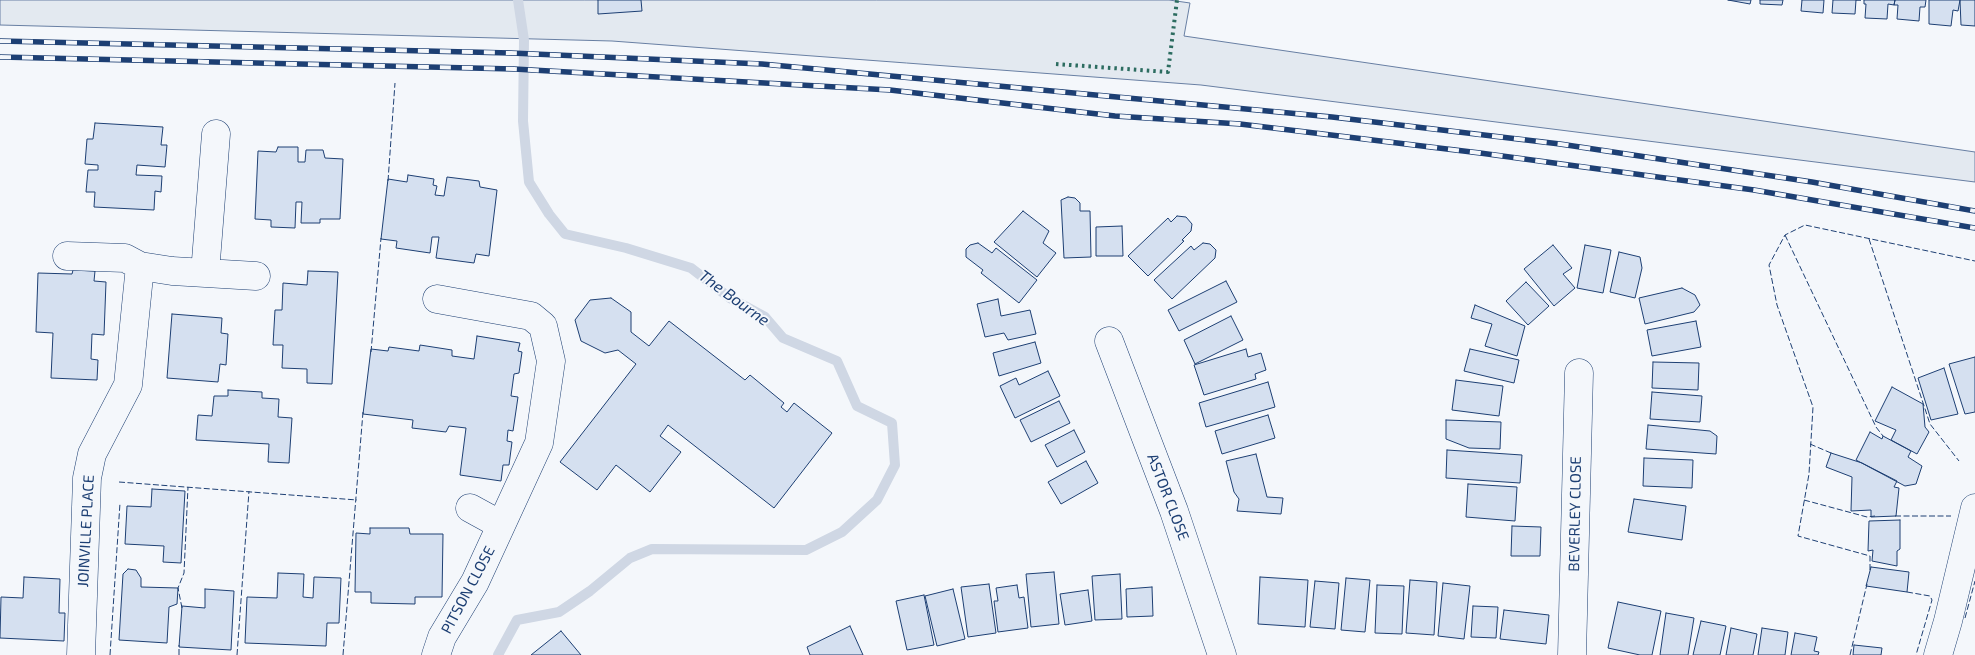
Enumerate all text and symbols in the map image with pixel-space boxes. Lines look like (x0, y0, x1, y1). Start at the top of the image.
water label: The Bourne (695, 266, 773, 330)
street label: ASTOR CLOSE (1143, 451, 1193, 543)
street label: BEVERLEY CLOSE (1565, 456, 1585, 572)
street label: JOINVILLE PLACE (74, 474, 98, 588)
street label: PITSON CLOSE (437, 543, 499, 637)

